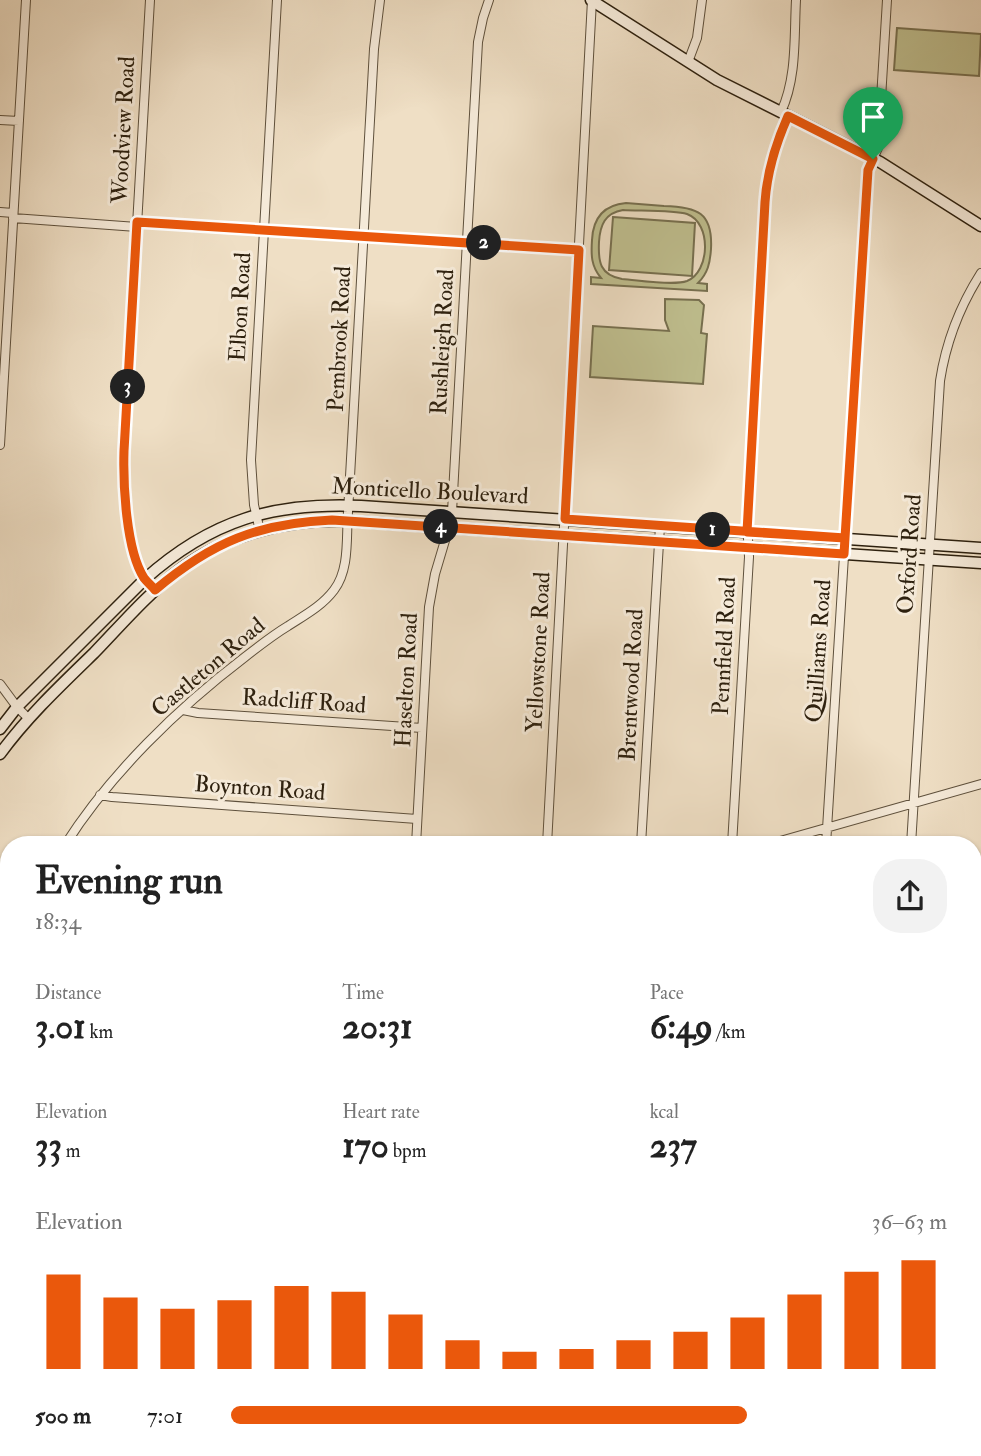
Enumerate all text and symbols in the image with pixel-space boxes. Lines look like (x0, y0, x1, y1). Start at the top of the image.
street label: Woodview Road (105, 56, 141, 205)
pin (843, 87, 903, 159)
icon: arrive (854, 98, 892, 136)
pin: 2 (466, 226, 502, 260)
text: 2 (479, 230, 488, 254)
street label: Elbon Road (223, 252, 257, 362)
street label: Pembrook Road (321, 265, 357, 413)
street label: Rushleigh Road (424, 268, 460, 416)
pin: 3 (110, 370, 146, 404)
text: 3 (124, 374, 131, 398)
street label: Monticello Boulevard (331, 471, 529, 511)
street label: Oxford Road (890, 493, 928, 615)
pin: 4 (424, 510, 458, 544)
pin: 1 (696, 512, 730, 548)
text: 4 (435, 514, 446, 538)
text: 1 (709, 517, 716, 541)
street label: Yellowstone Road (519, 571, 557, 733)
street label: Pennfield Road (706, 576, 742, 716)
street label: Quilliams Road (799, 578, 837, 724)
street label: Brentwood Road (613, 608, 649, 762)
street label: Castleton Road (145, 611, 271, 723)
street label: Haselton Road (388, 612, 424, 748)
street label: Radcliff Road (241, 682, 367, 720)
street label: Boynton Road (194, 769, 326, 807)
text: Evening run (35, 857, 223, 905)
button: share (873, 859, 947, 933)
text: 18:34 (35, 907, 81, 936)
text: Distance (35, 981, 101, 1005)
text: Time (342, 981, 384, 1005)
text: Pace (650, 981, 684, 1005)
text: 3.01 (35, 1005, 85, 1049)
text: 20:31 (342, 1005, 413, 1049)
text: 6:49 (650, 1005, 713, 1049)
text: km (85, 1020, 113, 1044)
text: /km (713, 1020, 745, 1044)
text: Elevation (35, 1100, 107, 1124)
text: Heart rate (342, 1100, 420, 1124)
text: kcal (650, 1100, 679, 1124)
text: 33 (35, 1124, 62, 1168)
text: 170 (342, 1124, 389, 1168)
text: 237 (650, 1124, 697, 1168)
text: m (62, 1139, 81, 1163)
text: bpm (389, 1139, 426, 1163)
text: Elevation (35, 1207, 123, 1236)
text: 36–63 m (872, 1207, 947, 1236)
text: 500 m (35, 1401, 91, 1430)
text: 7:01 (147, 1401, 183, 1430)

